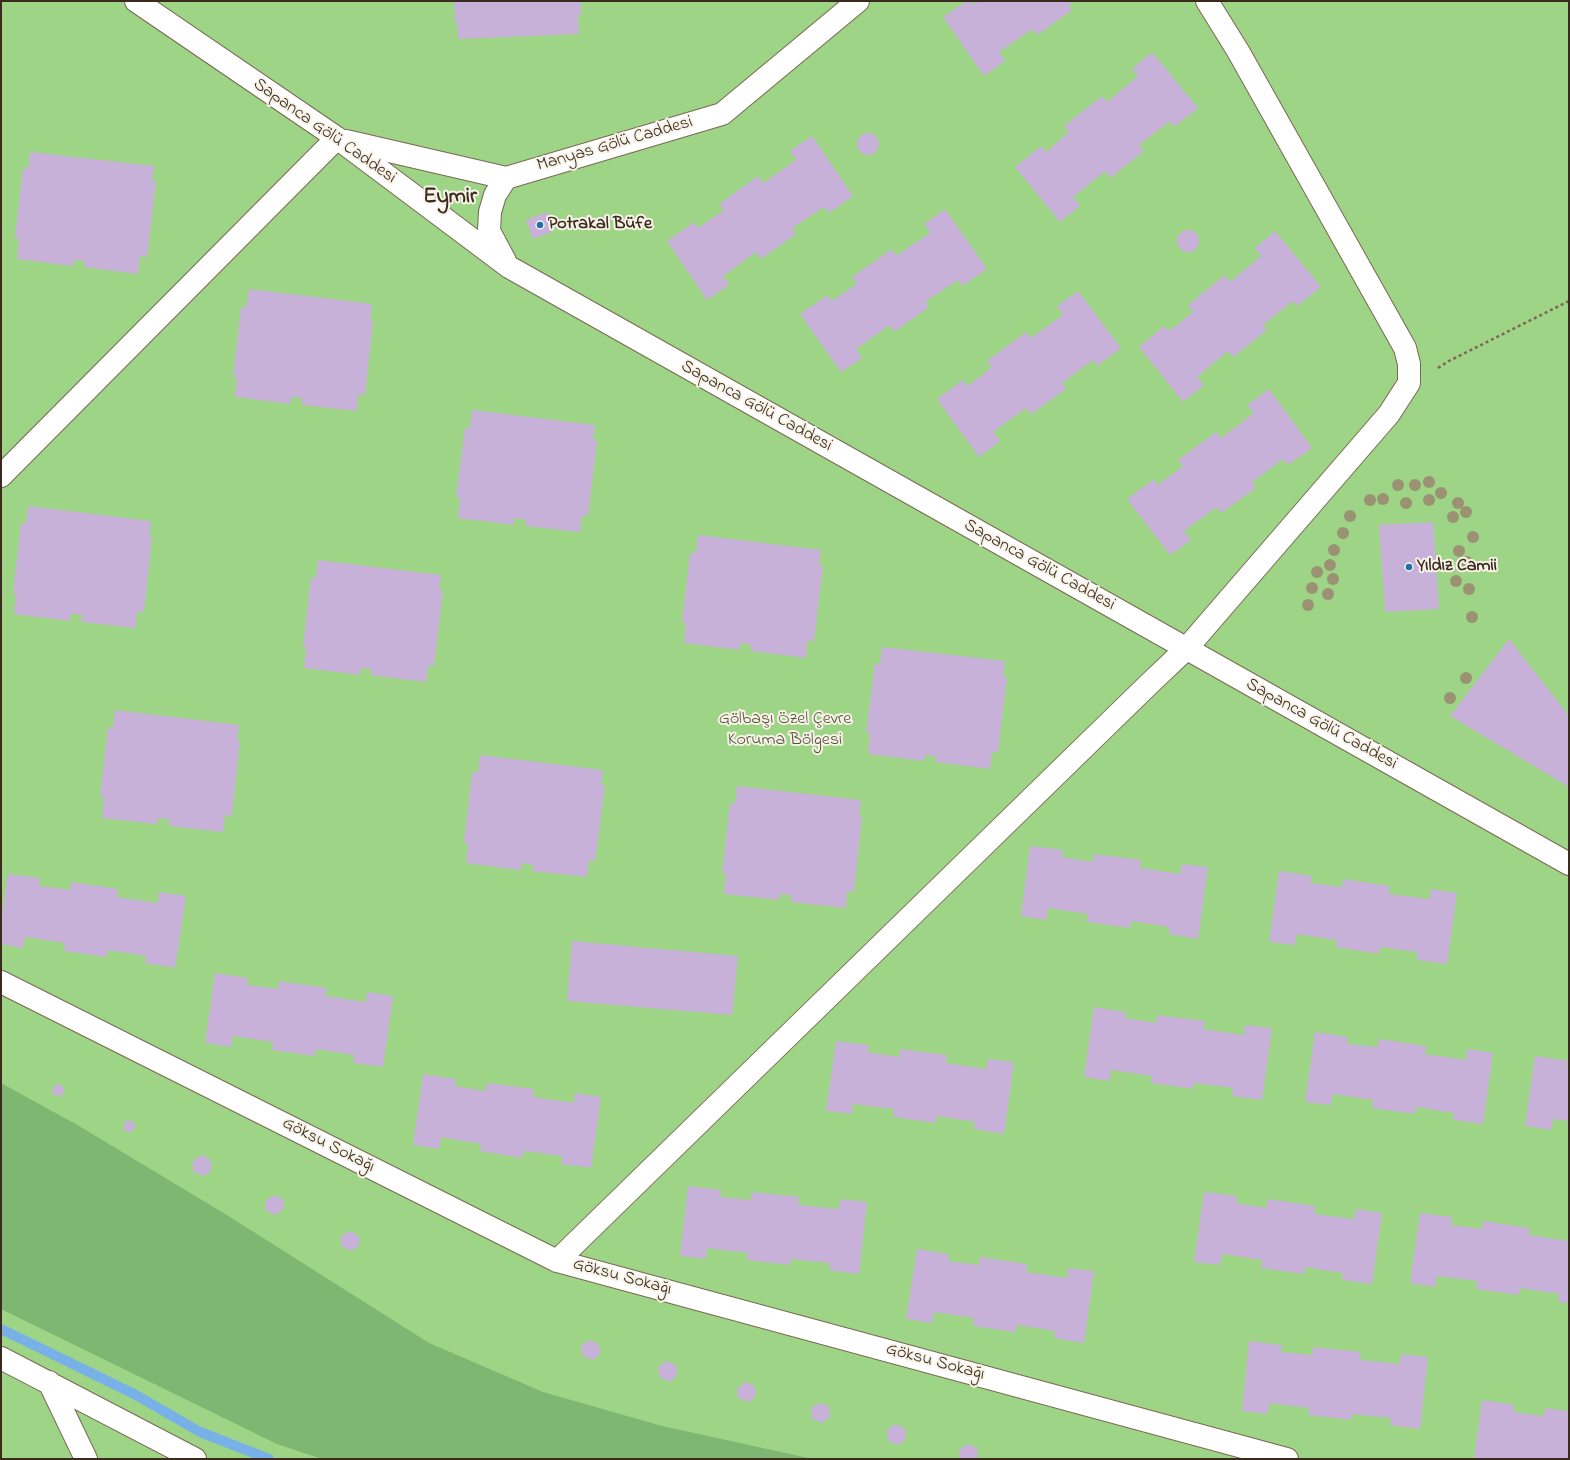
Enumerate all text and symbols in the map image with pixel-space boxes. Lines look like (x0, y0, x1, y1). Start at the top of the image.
street label: Sapanca Gölü Caddesi (248, 74, 400, 190)
street label: Manyas Gölü Caddesi (535, 112, 695, 178)
district label: Eymir (423, 185, 477, 211)
place label: Potrakal Büfe (548, 214, 652, 236)
marker: Potrakal Büfe (535, 220, 545, 230)
street label: Sapanca Gölü Caddesi (676, 356, 836, 458)
street label: Sapanca Gölü Caddesi (959, 515, 1119, 617)
place label: Yıldız Camii (1417, 556, 1497, 578)
marker: Yıldız Camii (1404, 562, 1414, 572)
street label: Sapanca Gölü Caddesi (1241, 674, 1401, 776)
park label: Gölbaşı Özel Çevre Koruma Bölgesi (719, 709, 851, 752)
street label: Göksu Sokağı (278, 1113, 378, 1179)
street label: Göksu Sokağı (570, 1254, 674, 1302)
street label: Göksu Sokağı (883, 1339, 987, 1387)

